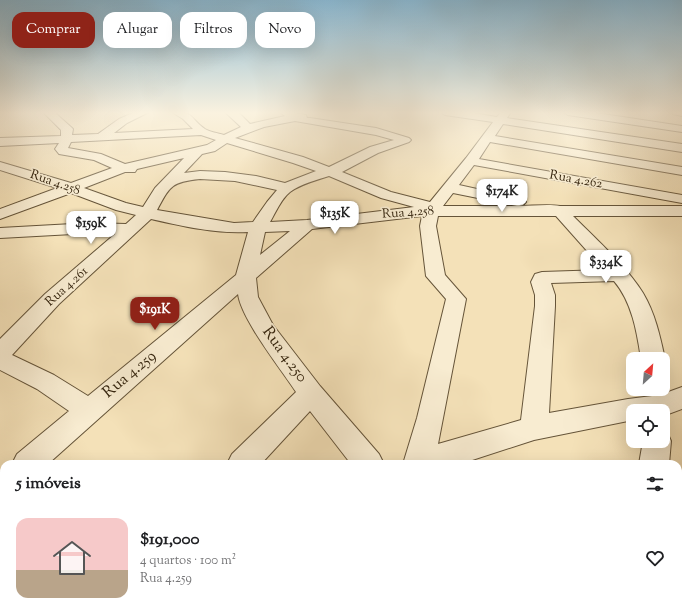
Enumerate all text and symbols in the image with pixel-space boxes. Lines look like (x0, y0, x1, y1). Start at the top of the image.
chip: Comprar (12, 12, 95, 48)
chip: Alugar (103, 12, 172, 48)
chip: Filtros (180, 12, 247, 48)
chip: Novo (255, 12, 315, 48)
street label: Rua 4.258 (27, 166, 83, 200)
street label: Rua 4.262 (548, 166, 604, 194)
pin: $174K (474, 179, 530, 213)
text: $174K (486, 183, 518, 201)
pin: $135K (307, 201, 363, 235)
street label: Rua 4.258 (381, 202, 435, 224)
text: $135K (320, 205, 350, 223)
pin: $159K (63, 211, 119, 245)
text: $159K (75, 215, 107, 233)
pin: $334K (578, 250, 634, 284)
text: $334K (589, 254, 623, 272)
street label: Rua 4.261 (42, 263, 93, 311)
pin: $191K (127, 297, 183, 331)
text: $191K (139, 301, 171, 319)
street label: Rua 4.250 (256, 322, 312, 388)
street label: Rua 4.259 (98, 346, 162, 404)
north arrow (626, 352, 670, 396)
map controls (626, 352, 670, 448)
button: locate (626, 404, 670, 448)
text: 5 imóveis (16, 472, 81, 496)
icon: filters (644, 473, 666, 495)
text: $191,000 (140, 528, 199, 552)
icon: home (48, 534, 96, 582)
icon: heart (644, 547, 666, 569)
text: 4 quartos · 100 m² (140, 552, 236, 570)
text: Rua 4.259 (140, 570, 192, 588)

